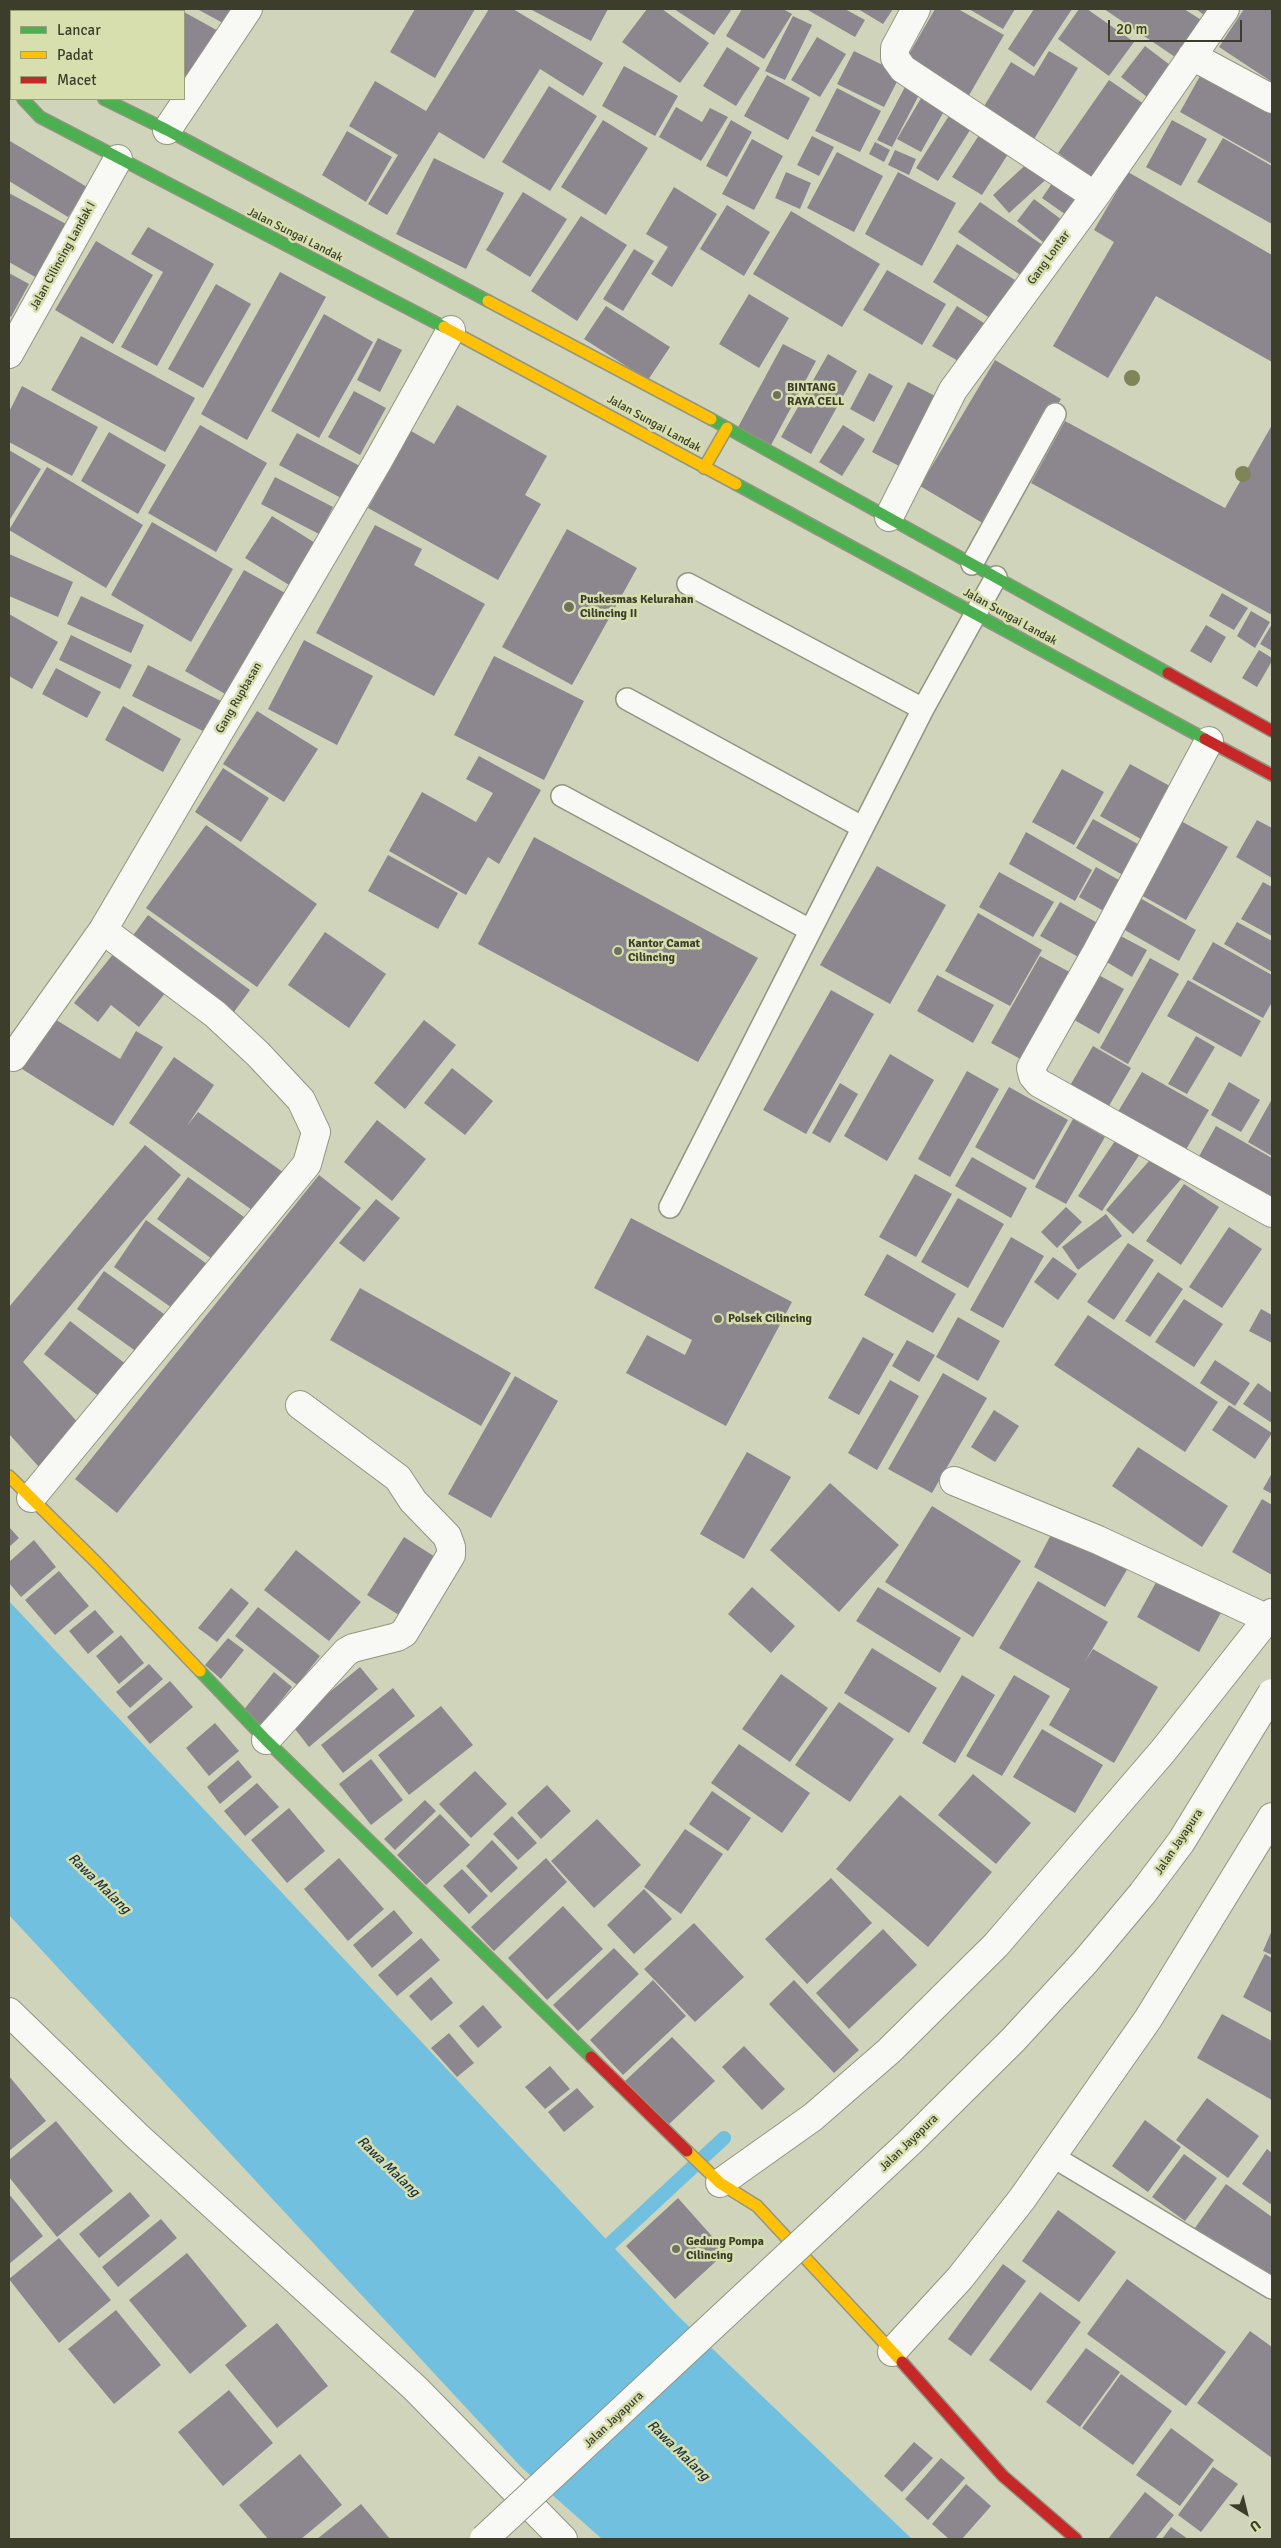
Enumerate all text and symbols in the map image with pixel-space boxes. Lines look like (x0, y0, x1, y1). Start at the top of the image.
legend (10, 10, 185, 100)
scale bar (1111, 10, 1245, 42)
text: 20 m (1116, 20, 1147, 38)
text: Lancar (57, 21, 101, 39)
text: Padat (57, 46, 93, 64)
text: Macet (57, 71, 96, 89)
street label: Jalan Cilincing Landak I (27, 199, 99, 313)
street label: Jalan Sungai Landak (245, 205, 345, 265)
street label: Gang Lontar (1025, 228, 1073, 288)
place label: BINTANG RAYA CELL (787, 381, 844, 409)
marker: BINTANG RAYA CELL (771, 389, 783, 401)
street label: Jalan Sungai Landak (604, 392, 704, 456)
street label: Jalan Sungai Landak (960, 585, 1060, 649)
place label: Puskesmas Kelurahan Cilincing II (580, 593, 694, 621)
marker: Puskesmas Kelurahan Cilincing II (562, 600, 576, 614)
street label: Gang Rupbasan (213, 660, 265, 736)
place label: Kantor Camat Cilincing (628, 937, 700, 965)
marker: Kantor Camat Cilincing (612, 945, 624, 957)
place label: Polsek Cilincing (728, 1312, 812, 1326)
marker: Polsek Cilincing (712, 1313, 724, 1325)
street label: Jalan Jayapura (1152, 1807, 1206, 1877)
water label: Rawa Malang (64, 1850, 134, 1918)
street label: Jalan Jayapura (877, 2111, 941, 2175)
water label: Rawa Malang (353, 2133, 423, 2201)
place label: Gedung Pompa Cilincing (686, 2235, 764, 2263)
marker: Gedung Pompa Cilincing (670, 2243, 682, 2255)
street label: Jalan Jayapura (581, 2389, 647, 2451)
water label: Rawa Malang (643, 2417, 713, 2485)
north arrow (1221, 2488, 1271, 2538)
text: U (1246, 2516, 1264, 2535)

